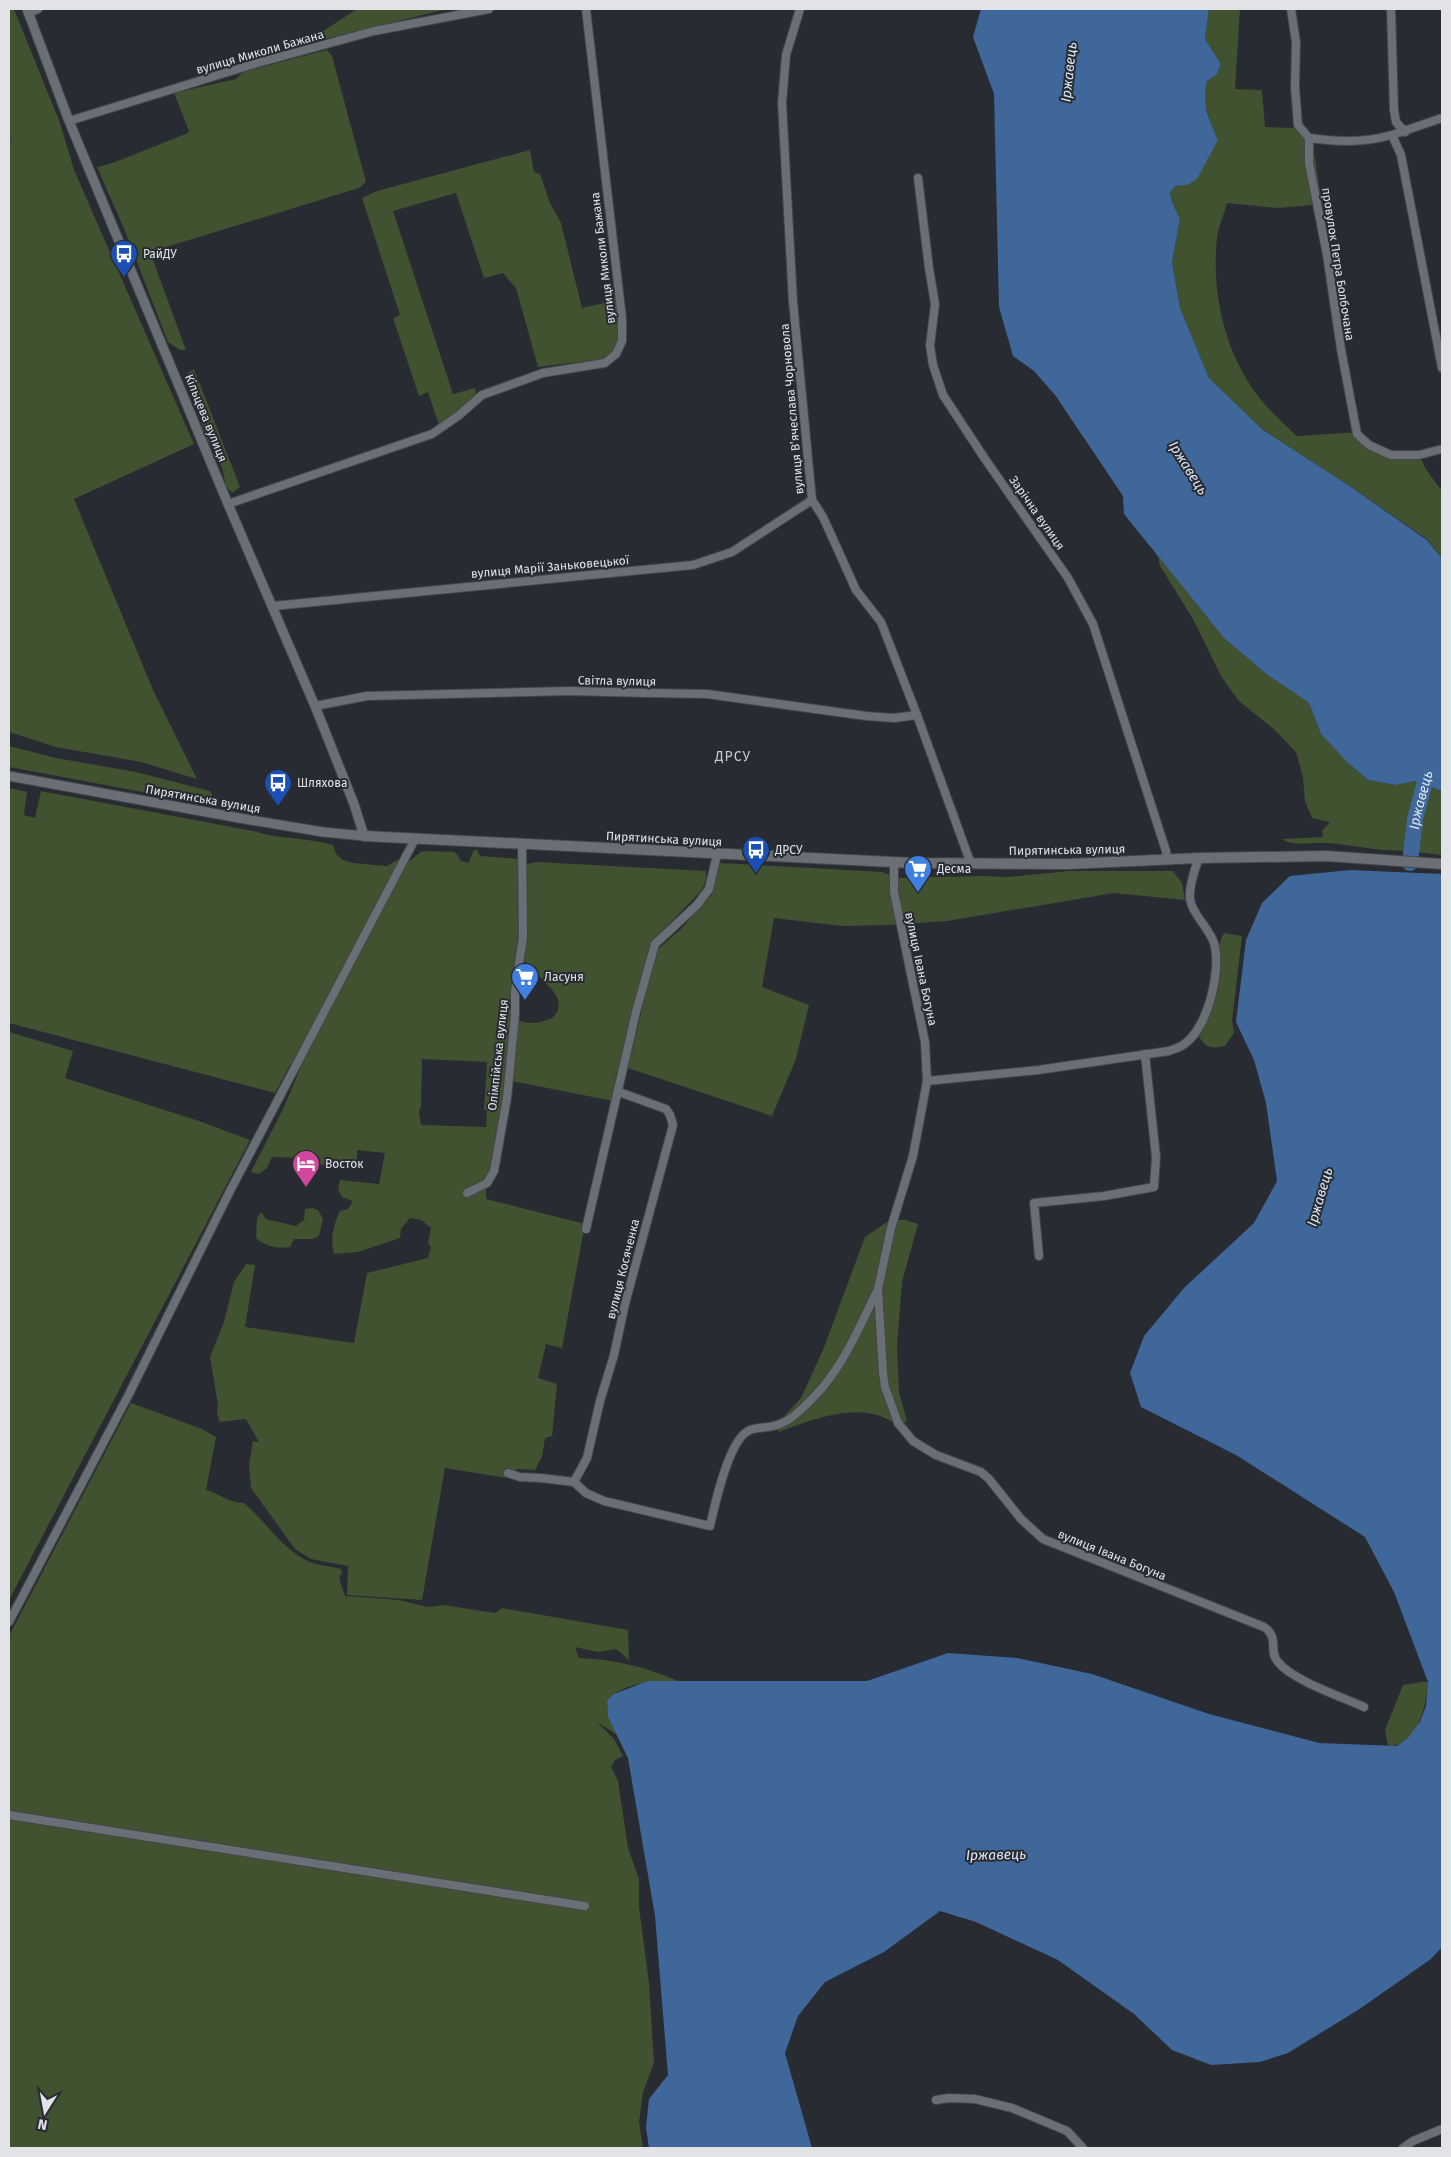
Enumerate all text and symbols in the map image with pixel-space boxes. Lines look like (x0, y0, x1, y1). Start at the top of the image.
street label: вулиця Миколи Бажана (195, 27, 325, 77)
water label: Іржавець (1057, 41, 1081, 103)
street label: провулок Петра Болбочана (1319, 186, 1357, 342)
street label: вулиця Миколи Бажана (588, 192, 618, 324)
bus stop icon: РайДУ (109, 239, 139, 278)
place label: РайДУ (143, 247, 177, 261)
street label: вулиця Вʼячеслава Чорновола (778, 323, 806, 495)
street label: Кільцева вулиця (182, 372, 230, 464)
water label: Іржавець (1165, 438, 1211, 498)
street label: Зарічна вулиця (1006, 473, 1068, 553)
street label: вулиця Марії Заньковецької (470, 553, 630, 581)
street label: Світла вулиця (578, 673, 656, 689)
district label: ДРСУ (714, 748, 751, 765)
bus stop icon: Шляхова (263, 768, 293, 807)
water label: Іржавець (1405, 769, 1436, 830)
place label: Шляхова (297, 776, 348, 790)
street label: Пирятинська вулиця (144, 782, 262, 816)
street label: Пирятинська вулиця (605, 829, 723, 849)
bus stop icon: ДРСУ (741, 835, 771, 874)
street label: Пирятинська вулиця (1009, 842, 1125, 858)
place label: ДРСУ (774, 843, 803, 857)
supermarket icon: Десма (903, 854, 933, 893)
place label: Десма (936, 862, 971, 876)
street label: вулиця Івана Богуна (902, 911, 940, 1027)
supermarket icon: Ласуня (510, 962, 540, 1001)
place label: Ласуня (544, 970, 584, 984)
street label: Олімпійська вулиця (485, 999, 511, 1111)
hotel icon: Восток (291, 1149, 321, 1188)
place label: Восток (325, 1157, 364, 1171)
water label: Іржавець (1304, 1166, 1336, 1228)
street label: вулиця Косяченка (604, 1218, 642, 1320)
street label: вулиця Івана Богуна (1056, 1527, 1168, 1583)
water label: Іржавець (966, 1846, 1026, 1864)
north arrow (20, 2087, 70, 2137)
text: N (36, 2115, 49, 2134)

